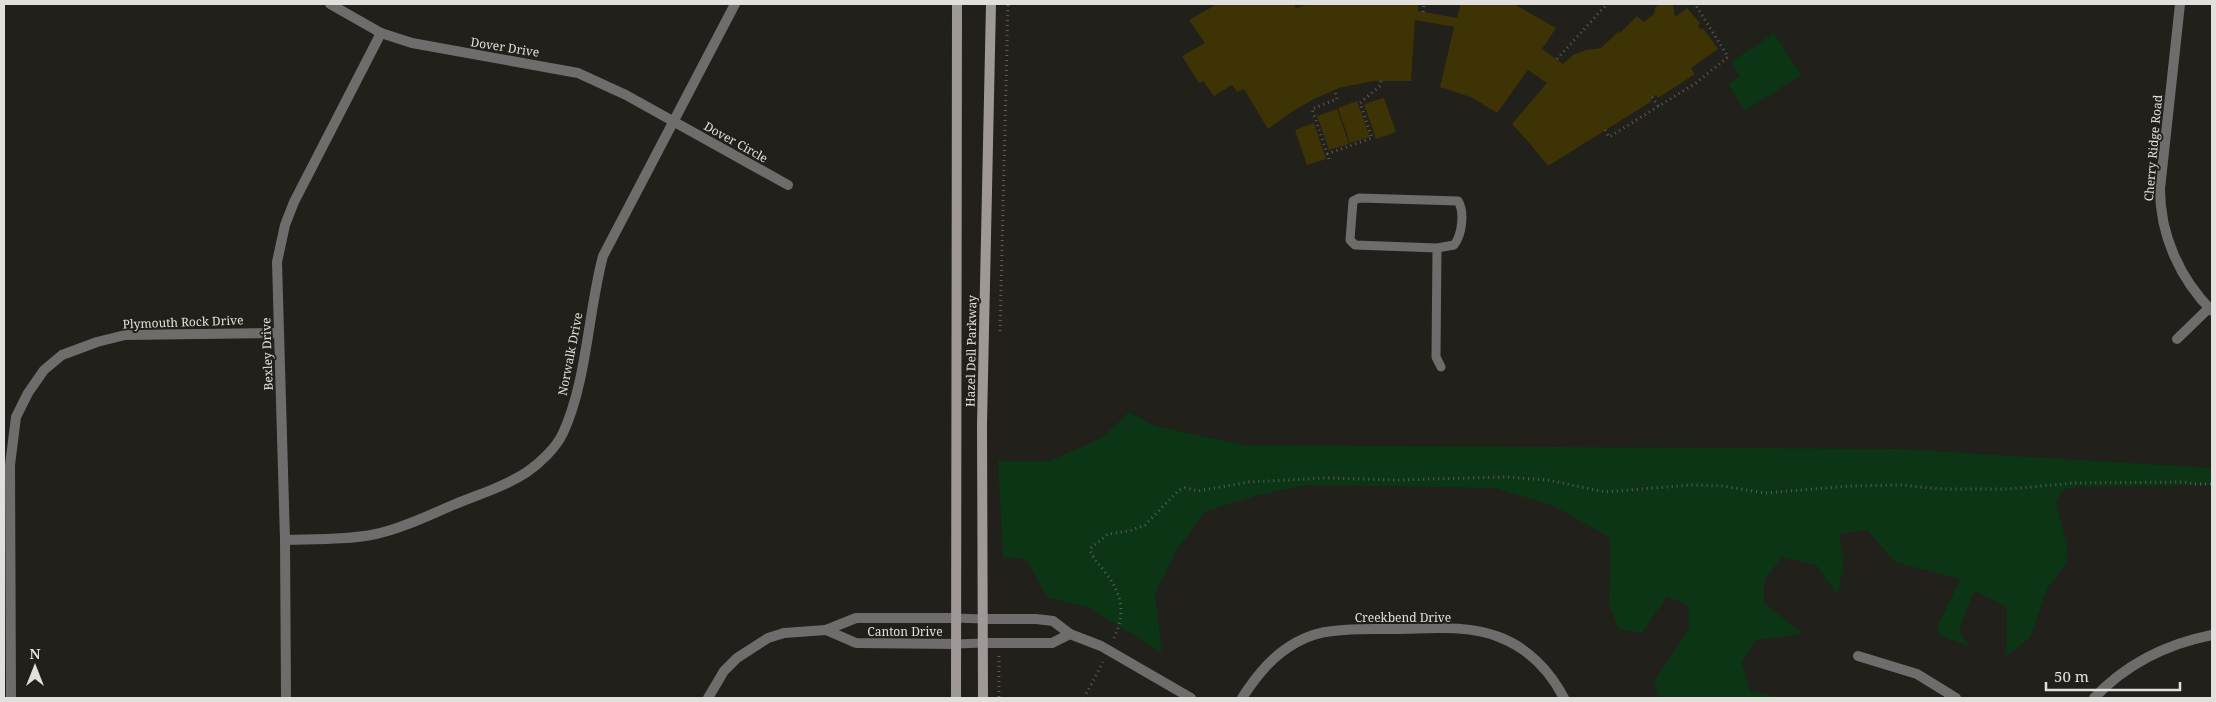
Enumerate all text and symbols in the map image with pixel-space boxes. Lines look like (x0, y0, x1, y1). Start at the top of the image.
street label: Dover Drive (469, 33, 541, 61)
street label: Cherry Ridge Road (2140, 94, 2166, 202)
street label: Dover Circle (701, 117, 771, 167)
street label: Hazel Dell Parkway (962, 295, 980, 407)
street label: Plymouth Rock Drive (122, 311, 244, 333)
street label: Norwalk Drive (554, 311, 586, 397)
street label: Bexley Drive (257, 317, 277, 391)
street label: Creekbend Drive (1355, 609, 1451, 626)
street label: Canton Drive (867, 623, 943, 640)
north arrow (10, 642, 60, 692)
text: N (29, 644, 41, 663)
scale bar (2046, 660, 2180, 692)
text: 50 m (2054, 666, 2089, 686)

